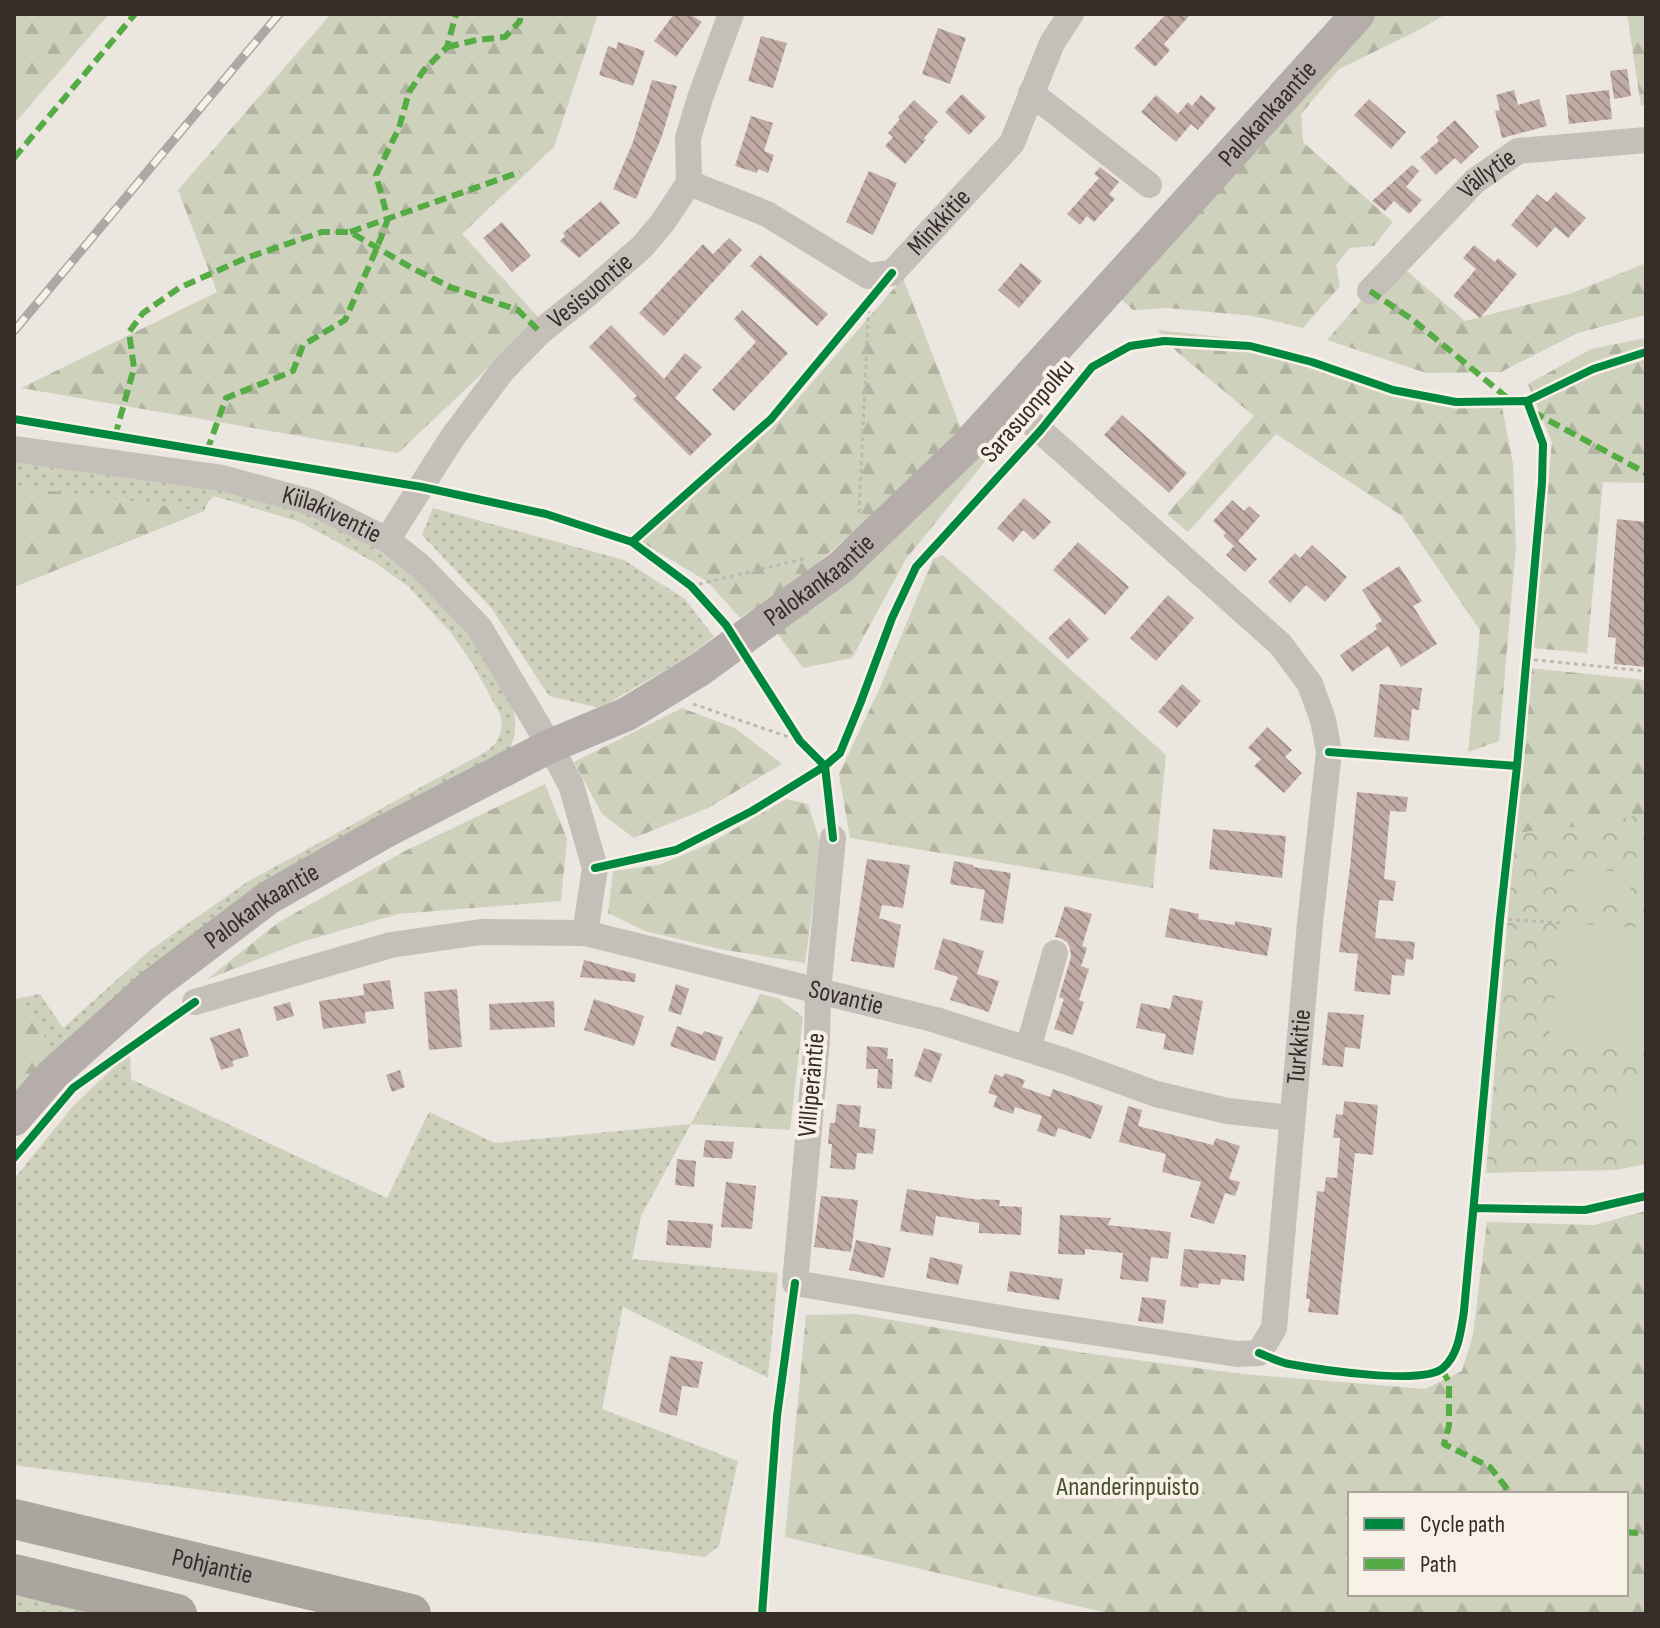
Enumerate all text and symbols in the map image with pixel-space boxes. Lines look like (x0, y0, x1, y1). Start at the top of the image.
street label: Palokankaantie (1212, 54, 1323, 173)
street label: Vällytie (1451, 142, 1522, 205)
street label: Minkkitie (901, 182, 977, 262)
street label: Vesisuontie (542, 247, 639, 335)
street label: Sarasuonpolku (974, 353, 1082, 469)
street label: Kiilakiventie (279, 479, 387, 550)
street label: Palokankaantie (758, 528, 881, 633)
street label: Palokankaantie (198, 857, 325, 956)
street label: Sovantie (805, 974, 887, 1022)
street label: Turkkitie (1280, 1008, 1318, 1085)
street label: Villiperäntie (792, 1032, 832, 1138)
park label: Ananderinpuisto (1056, 1472, 1199, 1503)
legend (1348, 1492, 1628, 1596)
text: Cycle path (1420, 1510, 1505, 1539)
street label: Pohjantie (169, 1542, 256, 1591)
text: Path (1420, 1550, 1457, 1579)

